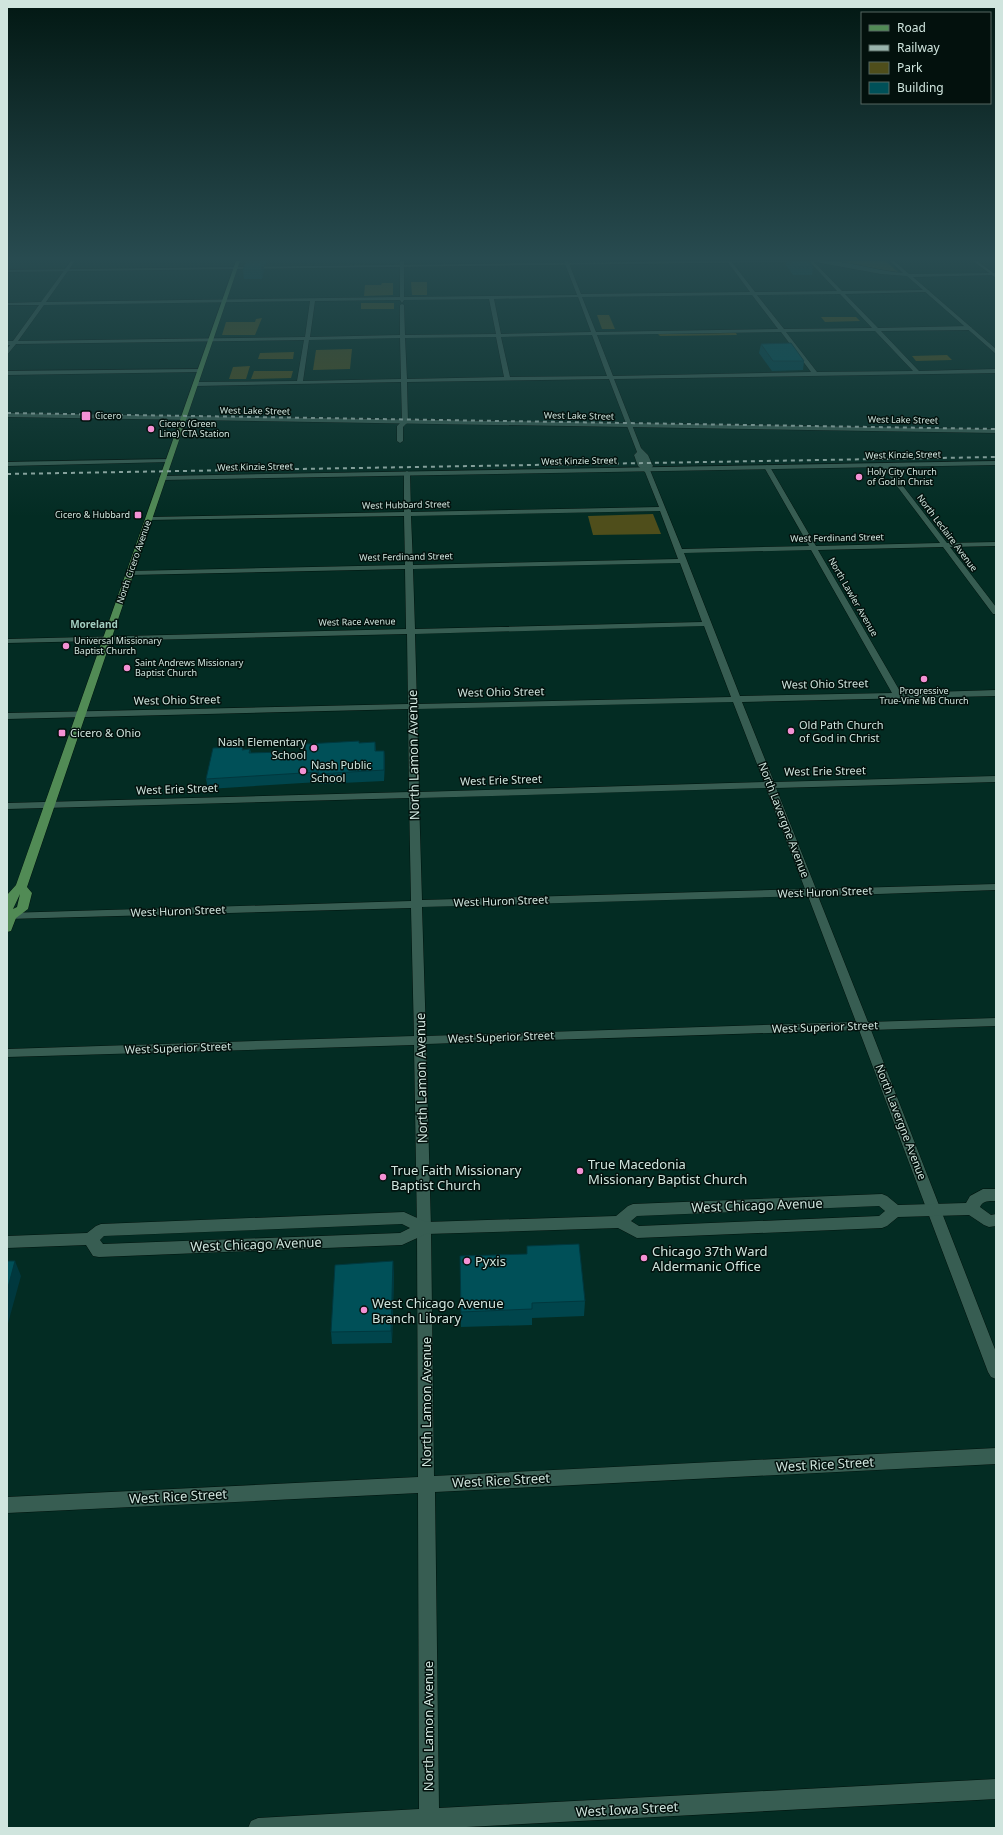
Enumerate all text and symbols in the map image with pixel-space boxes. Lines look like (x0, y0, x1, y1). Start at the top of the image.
legend (861, 12, 991, 104)
text: Road (897, 19, 926, 36)
text: Railway (897, 39, 941, 56)
text: Park (897, 59, 923, 76)
text: Building (897, 79, 944, 96)
street label: West Lake Street (220, 403, 291, 418)
street label: West Lake Street (544, 408, 615, 423)
place label: Cicero (95, 409, 121, 422)
marker: Cicero (80, 410, 92, 422)
street label: West Lake Street (868, 412, 939, 427)
place label: Cicero (Green Line) CTA Station (159, 417, 230, 440)
marker: Cicero (Green Line) CTA Station (146, 424, 156, 434)
street label: West Kinzie Street (865, 447, 942, 462)
street label: West Kinzie Street (541, 453, 618, 468)
street label: West Kinzie Street (217, 459, 294, 474)
place label: Holy City Church of God in Christ (867, 465, 937, 488)
marker: Holy City Church of God in Christ (854, 472, 864, 482)
street label: North Leclaire Avenue (914, 491, 981, 574)
street label: West Hubbard Street (362, 497, 451, 512)
place label: Cicero & Hubbard (55, 508, 130, 521)
marker: Cicero & Hubbard (133, 510, 143, 520)
street label: North Cicero Avenue (113, 518, 154, 605)
street label: West Ferdinand Street (790, 530, 885, 545)
street label: West Ferdinand Street (359, 549, 454, 564)
street label: North Lawler Avenue (826, 555, 881, 639)
street label: West Race Avenue (318, 614, 396, 629)
district label: Moreland (70, 617, 118, 631)
place label: Universal Missionary Baptist Church (74, 634, 162, 657)
marker: Universal Missionary Baptist Church (61, 641, 71, 651)
place label: Saint Andrews Missionary Baptist Church (135, 656, 244, 679)
marker: Saint Andrews Missionary Baptist Church (122, 663, 132, 673)
marker: Progressive True-Vine MB Church (919, 674, 929, 684)
street label: West Ohio Street (781, 675, 869, 692)
street label: West Ohio Street (457, 683, 545, 700)
place label: Progressive True-Vine MB Church (879, 684, 969, 707)
street label: North Lamon Avenue (403, 690, 423, 820)
street label: West Ohio Street (133, 691, 221, 708)
place label: Old Path Church of God in Christ (799, 717, 883, 745)
place label: Cicero & Ohio (70, 725, 141, 740)
marker: Old Path Church of God in Christ (786, 726, 796, 736)
marker: Cicero & Ohio (57, 728, 67, 738)
place label: Nash Elementary School (218, 734, 306, 762)
marker: Nash Elementary School (309, 743, 319, 753)
place label: Nash Public School (311, 757, 372, 785)
street label: North Lavergne Avenue (755, 760, 813, 880)
street label: West Erie Street (784, 762, 866, 779)
marker: Nash Public School (298, 766, 308, 776)
street label: West Erie Street (460, 771, 542, 788)
street label: West Erie Street (136, 780, 218, 797)
street label: West Huron Street (777, 882, 873, 901)
street label: West Huron Street (453, 891, 549, 910)
street label: West Huron Street (130, 901, 226, 920)
street label: North Lamon Avenue (411, 1013, 431, 1143)
street label: West Superior Street (772, 1017, 878, 1036)
street label: West Superior Street (448, 1027, 554, 1046)
street label: West Superior Street (125, 1038, 231, 1057)
street label: North Lavergne Avenue (872, 1062, 930, 1182)
place label: True Macedonia Missionary Baptist Church (588, 1155, 747, 1188)
place label: True Faith Missionary Baptist Church (391, 1161, 522, 1194)
marker: True Macedonia Missionary Baptist Church (575, 1166, 585, 1176)
marker: True Faith Missionary Baptist Church (378, 1172, 388, 1182)
street label: West Chicago Avenue (691, 1194, 823, 1216)
street label: West Chicago Avenue (190, 1233, 322, 1255)
place label: Chicago 37th Ward Aldermanic Office (652, 1242, 768, 1275)
place label: Pyxis (475, 1252, 506, 1270)
marker: Chicago 37th Ward Aldermanic Office (639, 1253, 649, 1263)
marker: Pyxis (462, 1256, 472, 1266)
place label: West Chicago Avenue Branch Library (372, 1294, 503, 1327)
marker: West Chicago Avenue Branch Library (359, 1305, 369, 1315)
street label: North Lamon Avenue (417, 1337, 435, 1467)
street label: West Rice Street (776, 1452, 875, 1476)
street label: West Rice Street (452, 1468, 551, 1492)
street label: West Rice Street (129, 1484, 228, 1508)
street label: North Lamon Avenue (419, 1661, 437, 1791)
street label: West Iowa Street (575, 1797, 679, 1821)

